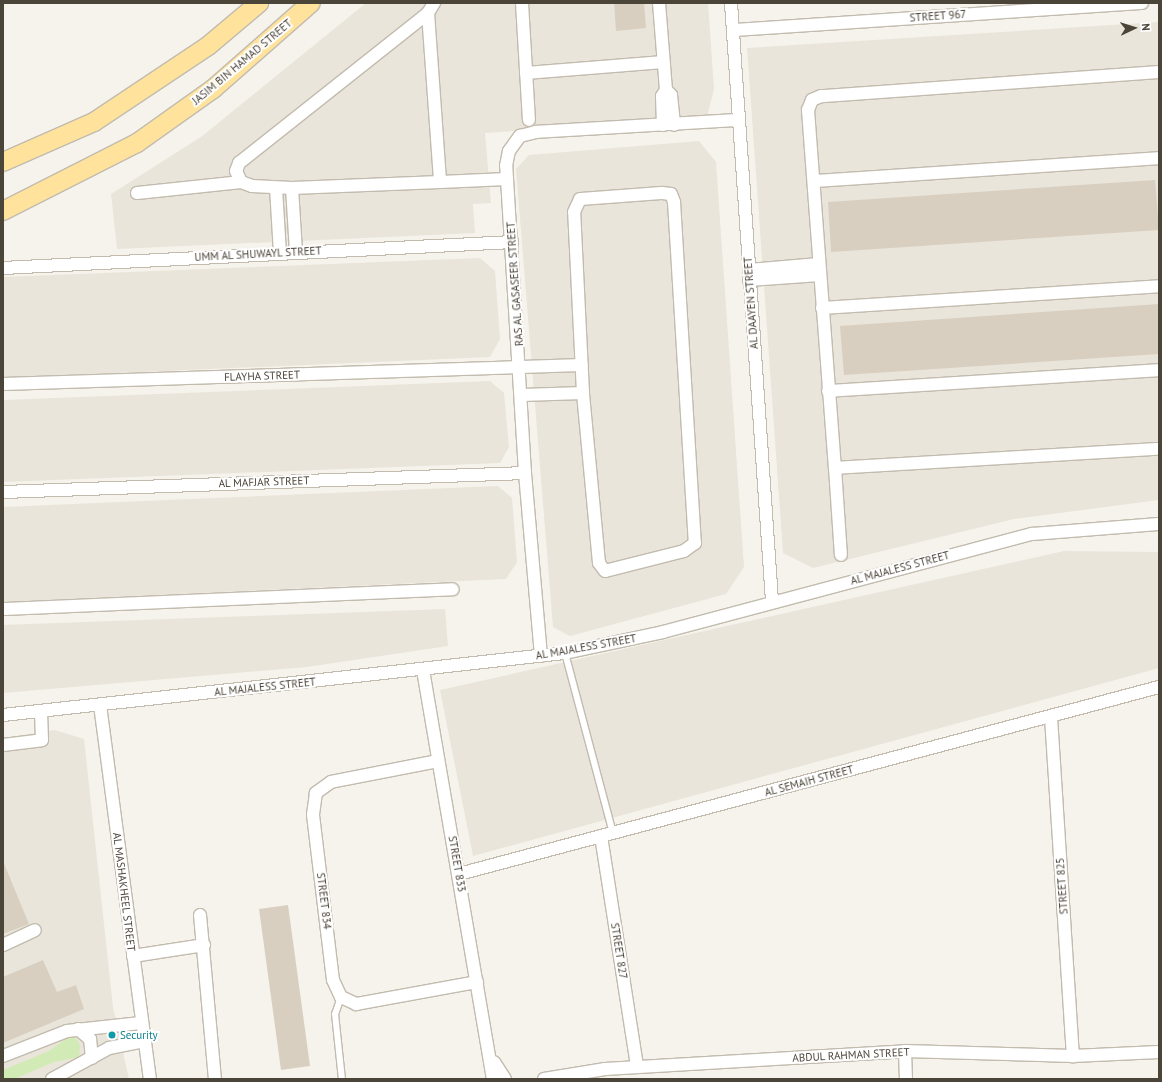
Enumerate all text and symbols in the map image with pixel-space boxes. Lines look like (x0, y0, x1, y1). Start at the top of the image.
street label: STREET 967 (909, 7, 967, 25)
north arrow (1114, 8, 1154, 48)
street label: JASIM BIN HAMAD STREET (190, 17, 294, 107)
text: N (1139, 23, 1153, 31)
street label: RAS AL GASASEER STREET (504, 221, 526, 347)
street label: UMM AL SHUWAYL STREET (193, 244, 323, 264)
street label: AL DAAYEN STREET (741, 256, 761, 350)
street label: FLAYHA STREET (224, 368, 300, 384)
street label: AL MAFJAR STREET (218, 474, 310, 490)
street label: AL MAJALESS STREET (849, 548, 951, 588)
street label: AL MAJALESS STREET (534, 632, 638, 662)
street label: AL MAJALESS STREET (213, 675, 317, 699)
street label: AL SEMAIH STREET (763, 763, 855, 799)
street label: AL MASHAKHEEL STREET (110, 831, 138, 953)
street label: STREET 833 (446, 835, 468, 893)
street label: STREET 825 (1053, 857, 1071, 915)
street label: STREET 834 (314, 872, 334, 930)
street label: STREET 827 (608, 922, 630, 980)
place label: Security (120, 1028, 158, 1042)
marker: Security (107, 1030, 117, 1040)
street label: ABDUL RAHMAN STREET (792, 1045, 910, 1065)

